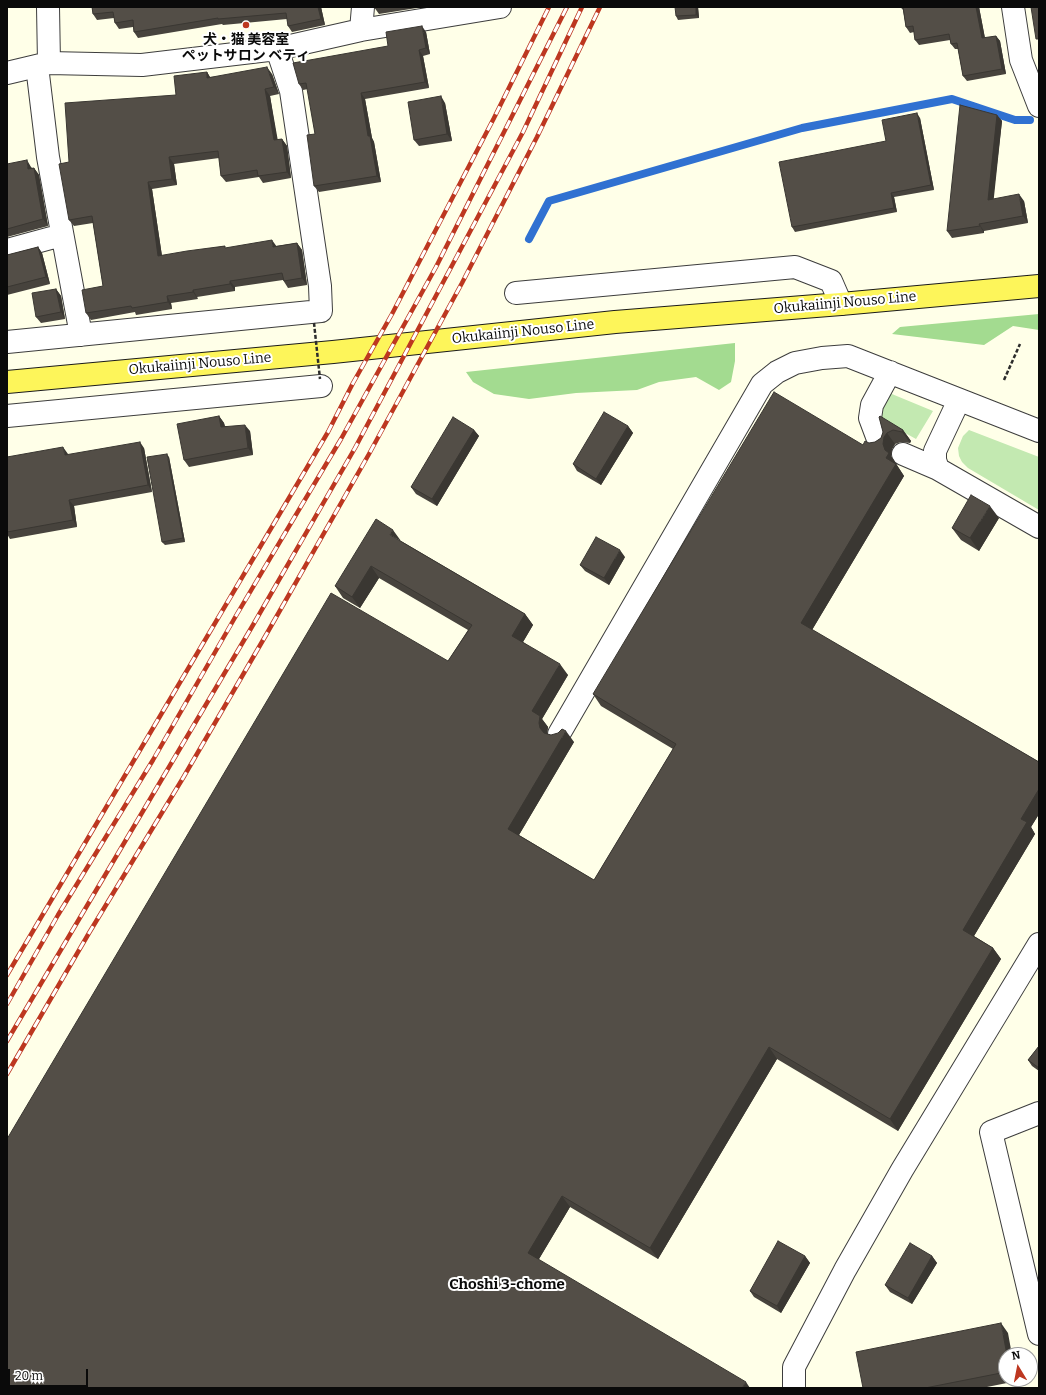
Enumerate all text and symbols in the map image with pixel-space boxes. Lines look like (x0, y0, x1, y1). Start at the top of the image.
marker: 犬・猫 美容室 ペットサロン ベティ (241, 20, 251, 30)
place label: 犬・猫 美容室 ペットサロン ベティ (182, 32, 310, 64)
street label: Okukaiinji Nouso Line (773, 288, 917, 318)
street label: Okukaiinji Nouso Line (451, 316, 595, 348)
street label: Okukaiinji Nouso Line (128, 349, 272, 379)
district label: Choshi 3-chome (449, 1276, 565, 1294)
north arrow (998, 1347, 1038, 1387)
text: N (1011, 1349, 1021, 1363)
scale bar (10, 1361, 90, 1387)
text: 20 m (15, 1369, 43, 1383)

